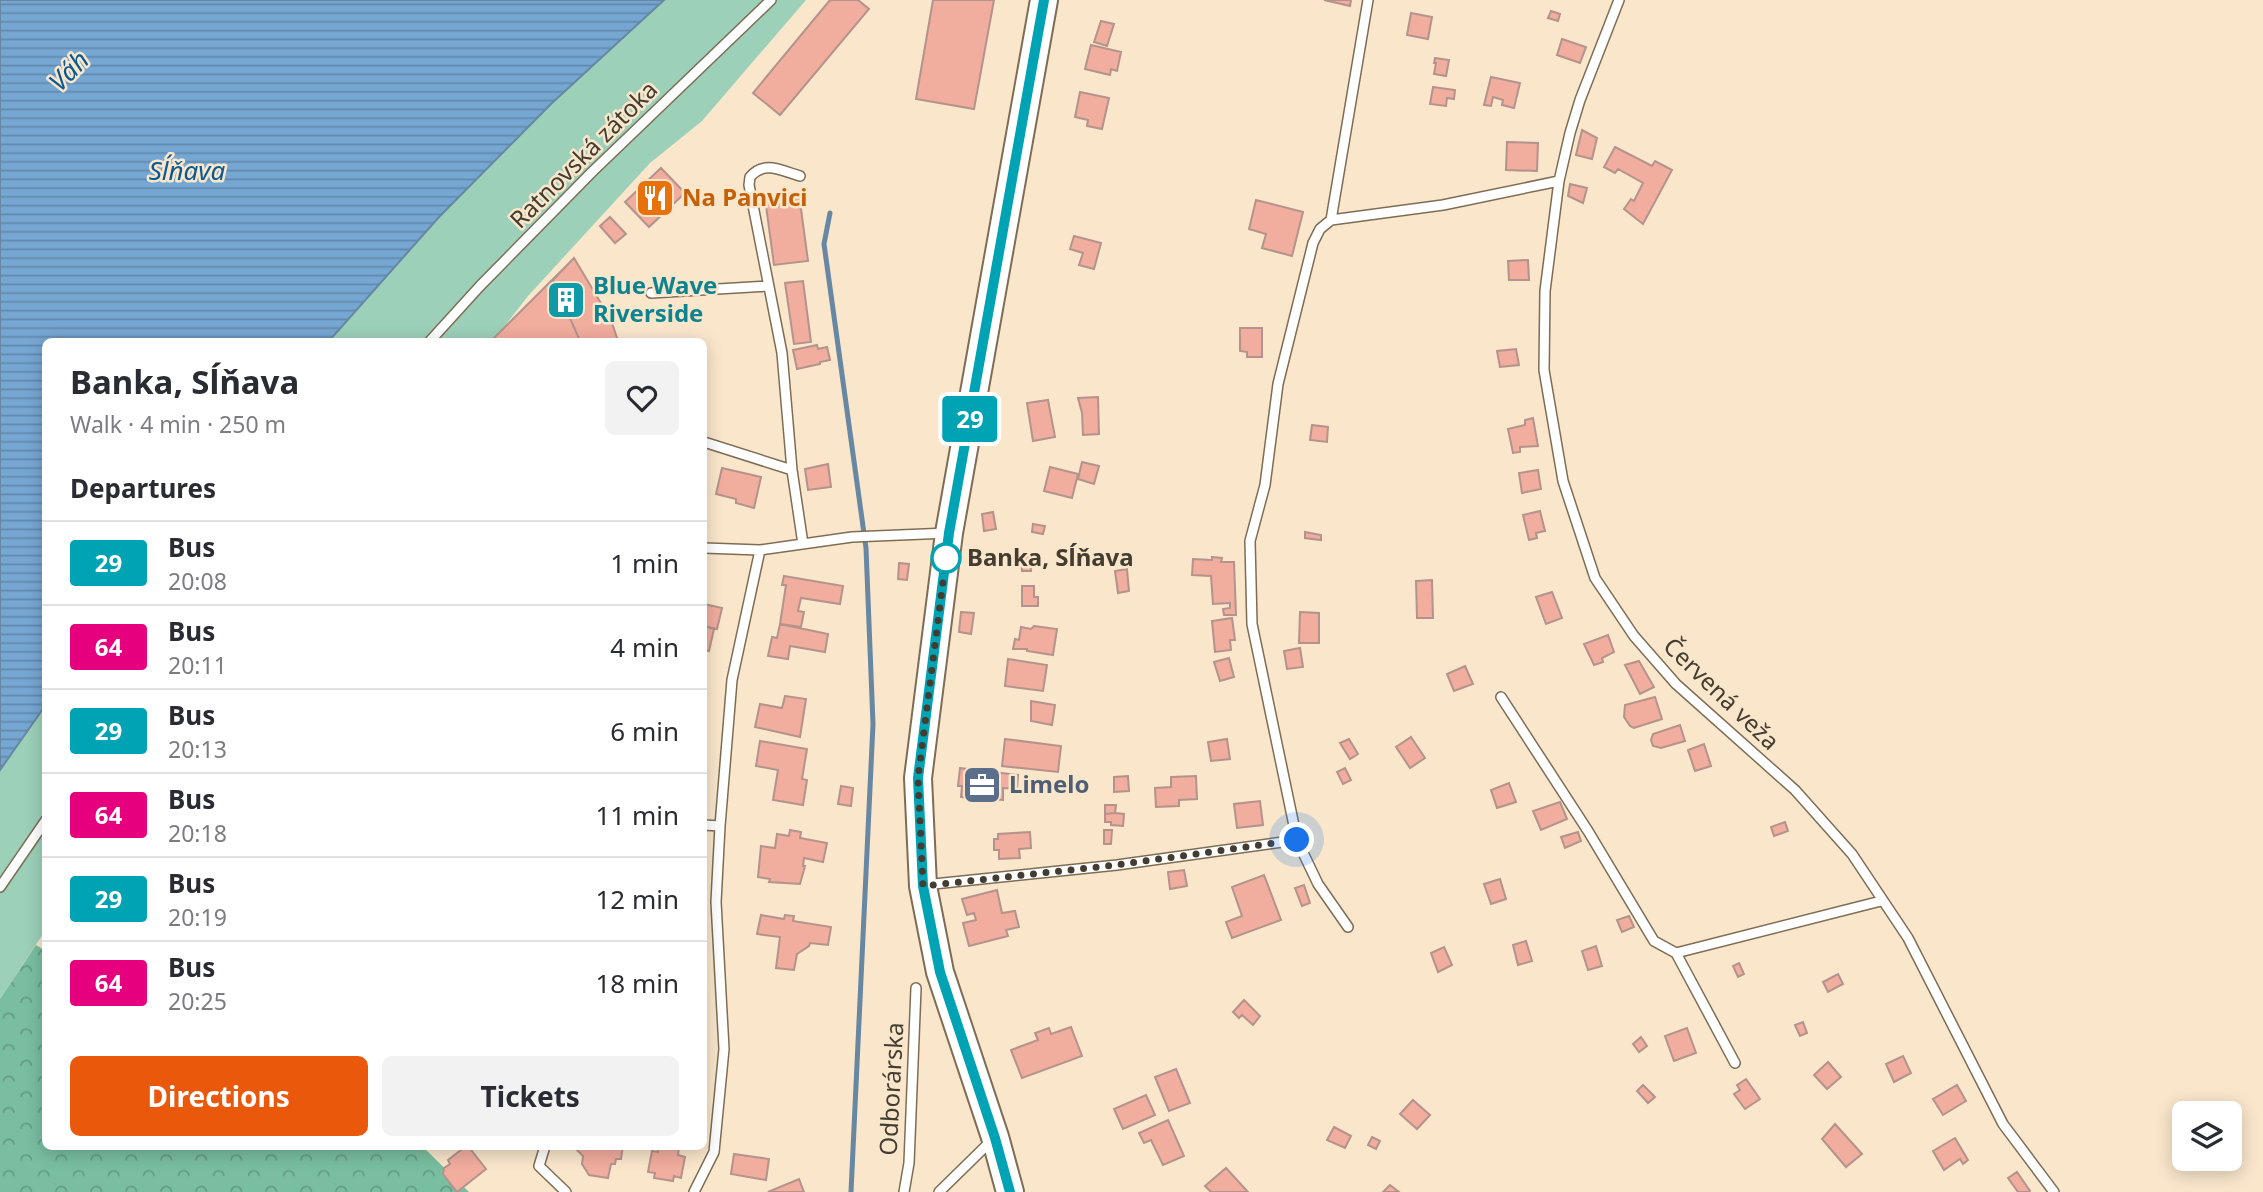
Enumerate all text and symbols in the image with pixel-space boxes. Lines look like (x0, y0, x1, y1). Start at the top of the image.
water label: Váh (40, 42, 96, 99)
street label: Ratnovská zátoka (502, 73, 664, 235)
water label: Sĺňava (149, 152, 226, 188)
restaurant icon: Na Panvici (634, 177, 676, 219)
place label: Na Panvici (682, 180, 807, 213)
place label: Blue Wave Riverside (593, 268, 717, 329)
building icon: Blue Wave Riverside (545, 279, 587, 321)
text: Banka, Sĺňava (70, 359, 299, 404)
button: heart (605, 361, 679, 435)
line badge: 29 (939, 396, 1002, 442)
text: 29 (956, 402, 984, 435)
text: Walk · 4 min · 250 m (70, 408, 286, 440)
text: Departures (70, 470, 216, 506)
text: Bus (168, 529, 215, 565)
place label: Banka, Sĺňava (967, 540, 1134, 573)
marker: Banka, Sĺňava (931, 543, 961, 573)
text: 1 min (610, 545, 679, 581)
text: 29 (95, 546, 122, 579)
text: 20:08 (168, 565, 227, 597)
text: Bus (168, 613, 215, 649)
text: 4 min (610, 629, 679, 665)
street label: Červená veža (1657, 629, 1787, 757)
text: 64 (95, 630, 122, 663)
text: 20:11 (168, 649, 227, 681)
text: Bus (168, 697, 215, 733)
text: 6 min (610, 713, 679, 749)
text: 29 (95, 714, 122, 747)
text: 20:13 (168, 733, 227, 765)
office icon: Limelo (961, 764, 1003, 806)
place label: Limelo (1009, 767, 1089, 800)
text: Bus (168, 781, 215, 817)
text: 11 min (595, 797, 679, 833)
text: 64 (95, 798, 122, 831)
text: 20:18 (168, 817, 227, 849)
your location (1279, 822, 1314, 857)
text: Bus (168, 865, 215, 901)
text: 12 min (595, 881, 679, 917)
text: 29 (95, 882, 122, 915)
text: 20:19 (168, 901, 227, 933)
text: Bus (168, 949, 215, 985)
text: 18 min (595, 965, 679, 1001)
text: 64 (95, 966, 122, 999)
text: 20:25 (168, 985, 227, 1017)
street label: Odborárska (871, 1021, 910, 1156)
button: Directions (70, 1056, 368, 1136)
button: Tickets (382, 1056, 679, 1136)
map controls (2172, 1101, 2242, 1171)
button: layers (2172, 1101, 2242, 1171)

